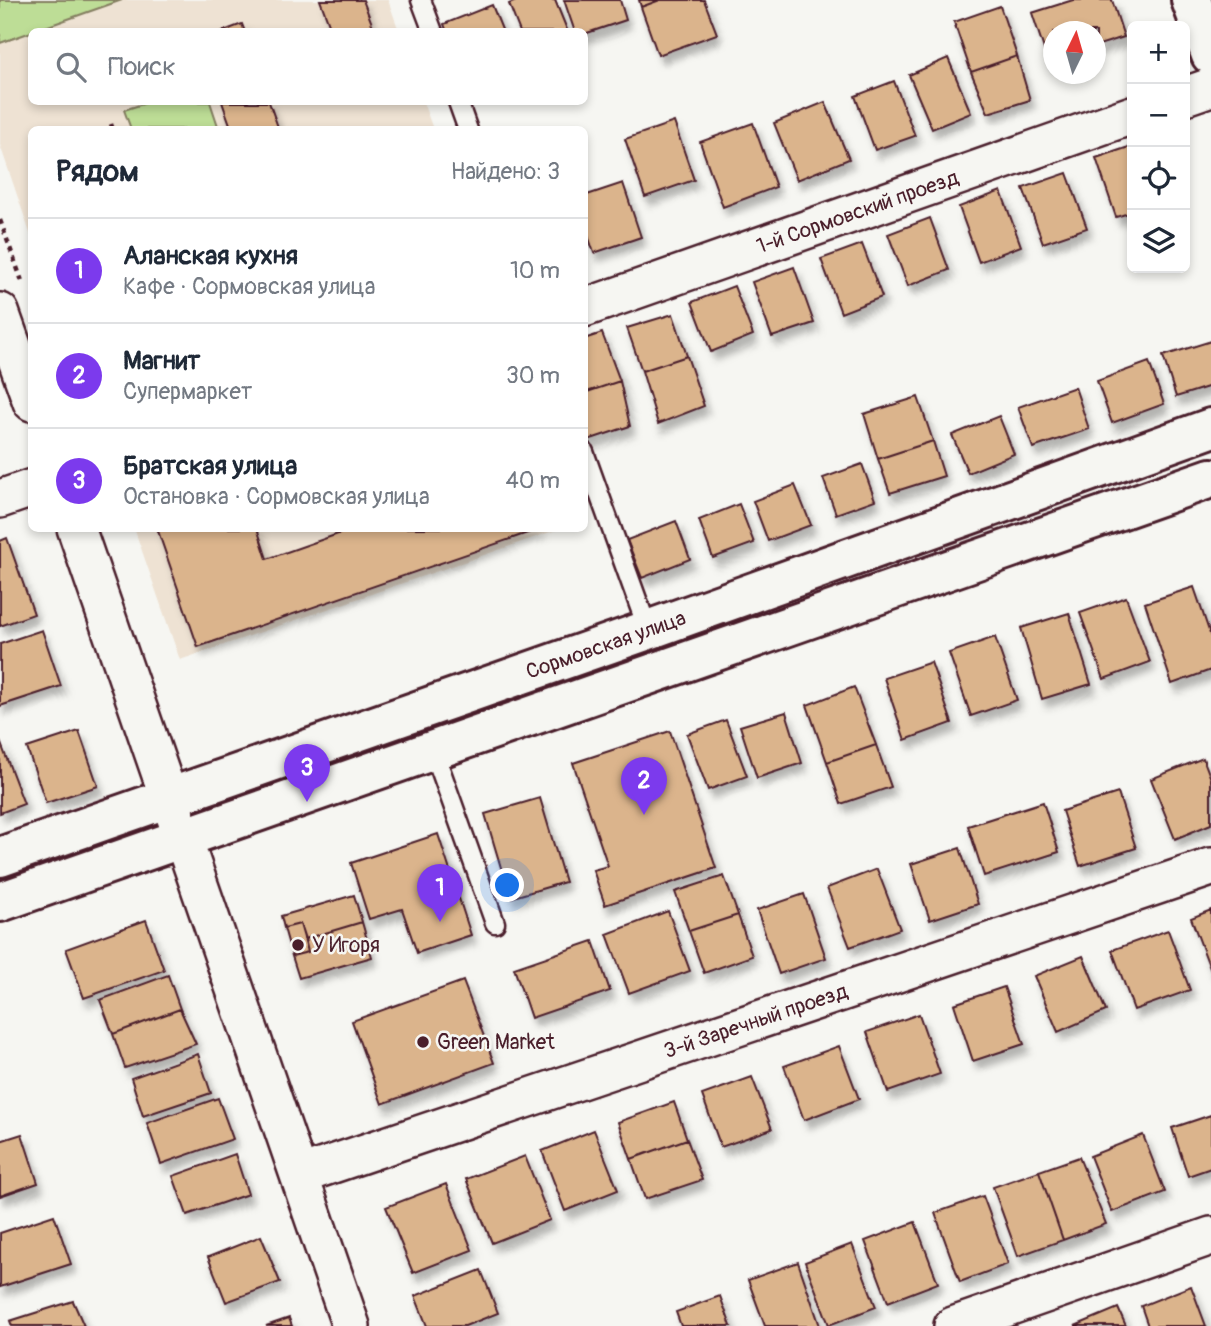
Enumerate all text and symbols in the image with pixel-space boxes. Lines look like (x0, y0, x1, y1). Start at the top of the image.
north arrow (1043, 21, 1106, 84)
map controls (1127, 21, 1190, 273)
button: + (1127, 21, 1190, 84)
search box (28, 28, 588, 105)
icon: search (52, 48, 90, 86)
text: Поиск (108, 51, 176, 83)
button: − (1127, 84, 1190, 147)
button: locate (1127, 147, 1190, 210)
text: Рядом (56, 153, 139, 190)
text: Найдено: 3 (451, 157, 560, 186)
street label: 1-й Сормовский проезд (753, 164, 962, 260)
button: layers (1127, 210, 1190, 273)
text: Аланская кухня (123, 240, 298, 272)
text: 1 (75, 256, 84, 285)
text: 10 m (510, 256, 560, 285)
text: Кафе · Сормовская улица (123, 272, 375, 301)
text: Магнит (123, 345, 200, 377)
text: 2 (73, 361, 85, 390)
text: 30 m (506, 361, 560, 390)
text: Супермаркет (123, 377, 252, 406)
text: Братская улица (123, 450, 297, 482)
text: 3 (73, 466, 85, 495)
text: 40 m (506, 466, 560, 495)
text: Остановка · Сормовская улица (123, 482, 430, 511)
street label: Сормовская улица (522, 604, 689, 685)
pin: 3 (284, 744, 330, 802)
pin: 2 (621, 757, 667, 815)
pin: 1 (417, 864, 463, 922)
your location (490, 868, 524, 902)
place label: У Игоря (312, 932, 380, 959)
marker: У Игоря (290, 937, 306, 953)
street label: 3-й Заречный проезд (660, 977, 851, 1065)
place label: Green Market (437, 1029, 555, 1056)
marker: Green Market (415, 1034, 431, 1050)

